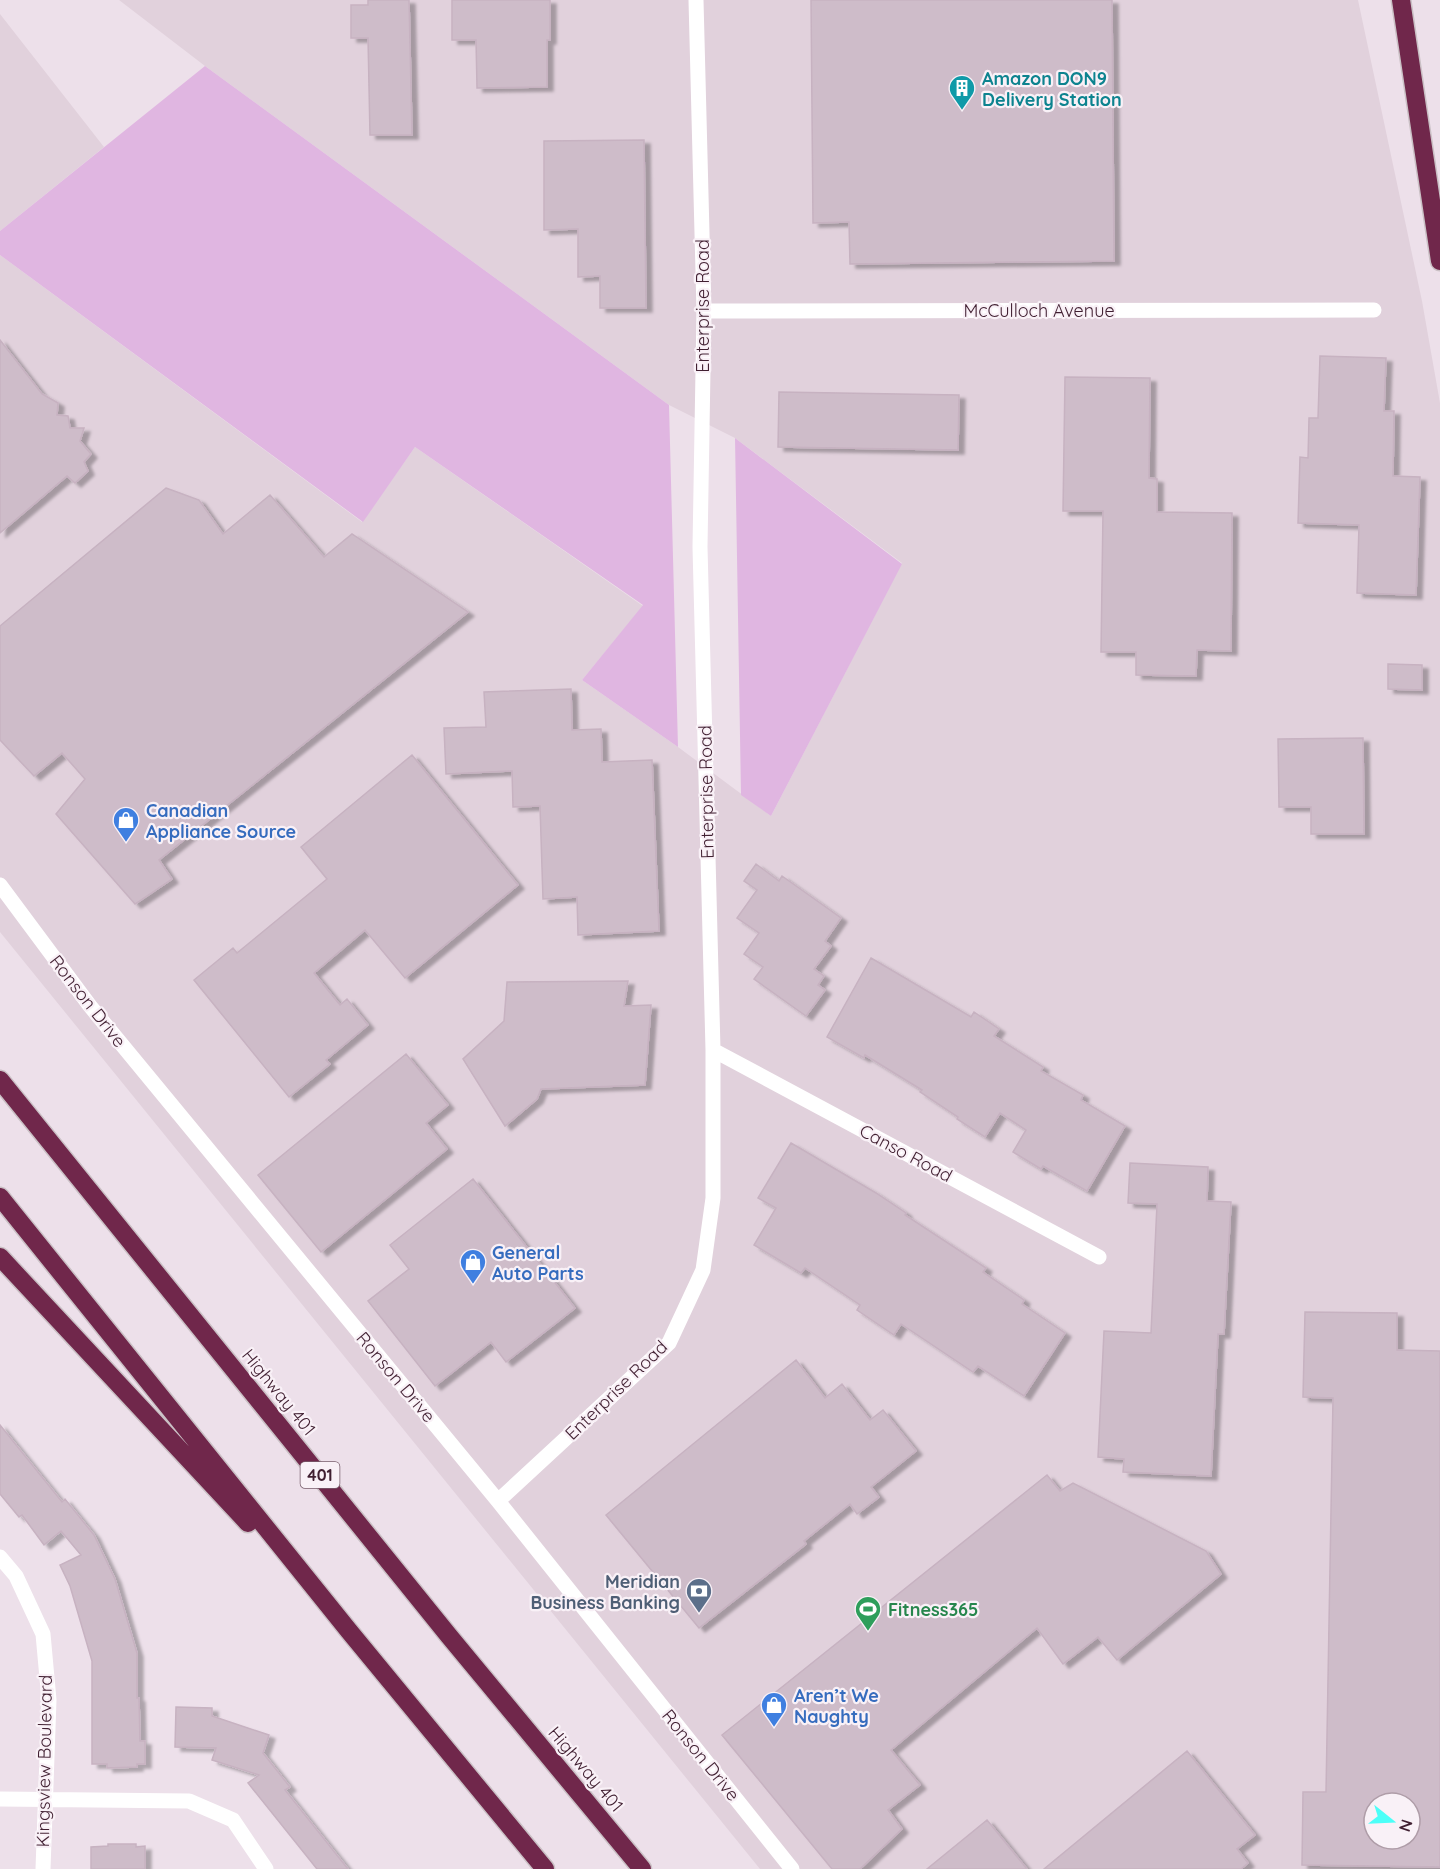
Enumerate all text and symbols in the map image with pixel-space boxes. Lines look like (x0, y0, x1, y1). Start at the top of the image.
place label: Amazon DON9 Delivery Station (982, 67, 1122, 111)
building icon: Amazon DON9 Delivery Station (947, 73, 977, 111)
street label: Enterprise Road (691, 239, 714, 373)
street label: McCulloch Avenue (963, 299, 1115, 322)
street label: Enterprise Road (693, 725, 719, 859)
place label: Canadian Appliance Source (146, 799, 296, 843)
shop icon: Canadian Appliance Source (111, 805, 141, 843)
street label: Ronson Drive (45, 950, 131, 1052)
street label: Canso Road (856, 1119, 956, 1187)
place label: General Auto Parts (492, 1241, 584, 1285)
shop icon: General Auto Parts (458, 1247, 488, 1285)
street label: Ronson Drive (351, 1327, 441, 1427)
street label: Enterprise Road (560, 1335, 672, 1445)
street label: Highway 401 (237, 1344, 321, 1440)
road number: 401 (300, 1462, 340, 1488)
place label: Meridian Business Banking (530, 1570, 680, 1614)
bank icon: Meridian Business Banking (684, 1576, 714, 1614)
sports icon: Fitness365 (853, 1594, 883, 1632)
place label: Fitness365 (888, 1598, 978, 1621)
street label: Kingsview Boulevard (31, 1675, 57, 1847)
place label: Aren’t We Naughty (794, 1684, 879, 1728)
shop icon: Aren’t We Naughty (759, 1690, 789, 1728)
street label: Ronson Drive (657, 1705, 745, 1805)
street label: Highway 401 (544, 1721, 628, 1817)
north arrow (1362, 1791, 1422, 1851)
text: N (1395, 1817, 1418, 1834)

